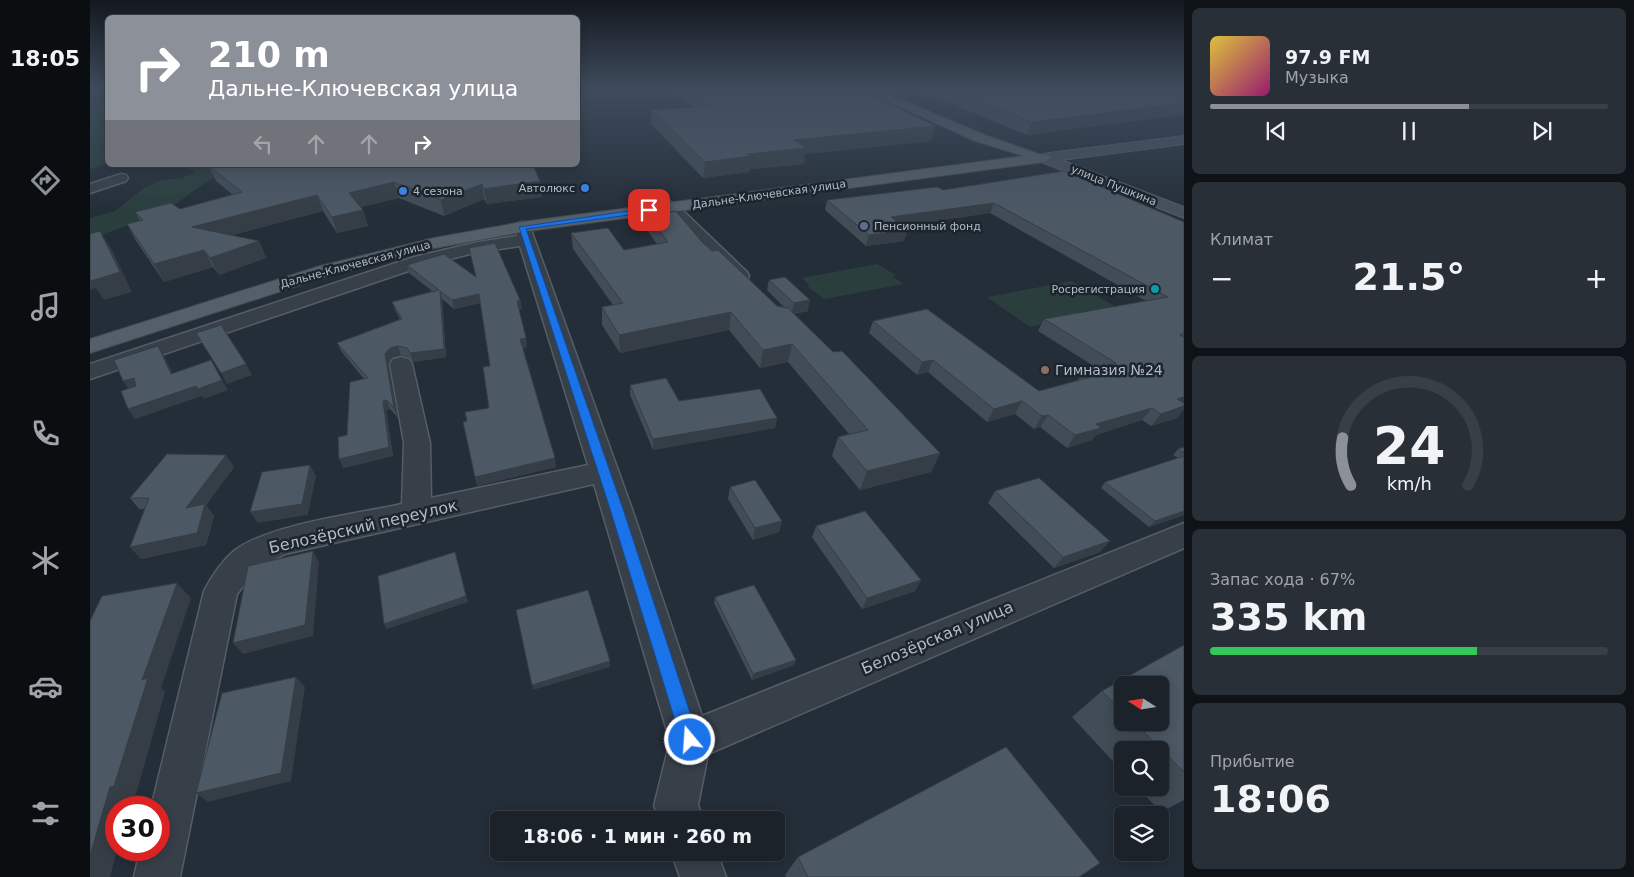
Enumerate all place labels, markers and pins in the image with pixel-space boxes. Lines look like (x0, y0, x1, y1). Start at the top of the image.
place label: Автолюкс (519, 182, 575, 195)
marker: Автолюкс (579, 182, 591, 194)
marker: 4 сезона (397, 185, 409, 197)
place label: 4 сезона (413, 185, 463, 198)
pin (628, 189, 670, 231)
marker: Пенсионный фонд (858, 220, 870, 232)
place label: Пенсионный фонд (874, 220, 981, 233)
place label: Росрегистрация (1051, 283, 1145, 296)
marker: Росрегистрация (1149, 283, 1161, 295)
place label: Гимназия №24 (1055, 362, 1163, 378)
marker: Гимназия №24 (1039, 364, 1051, 376)

